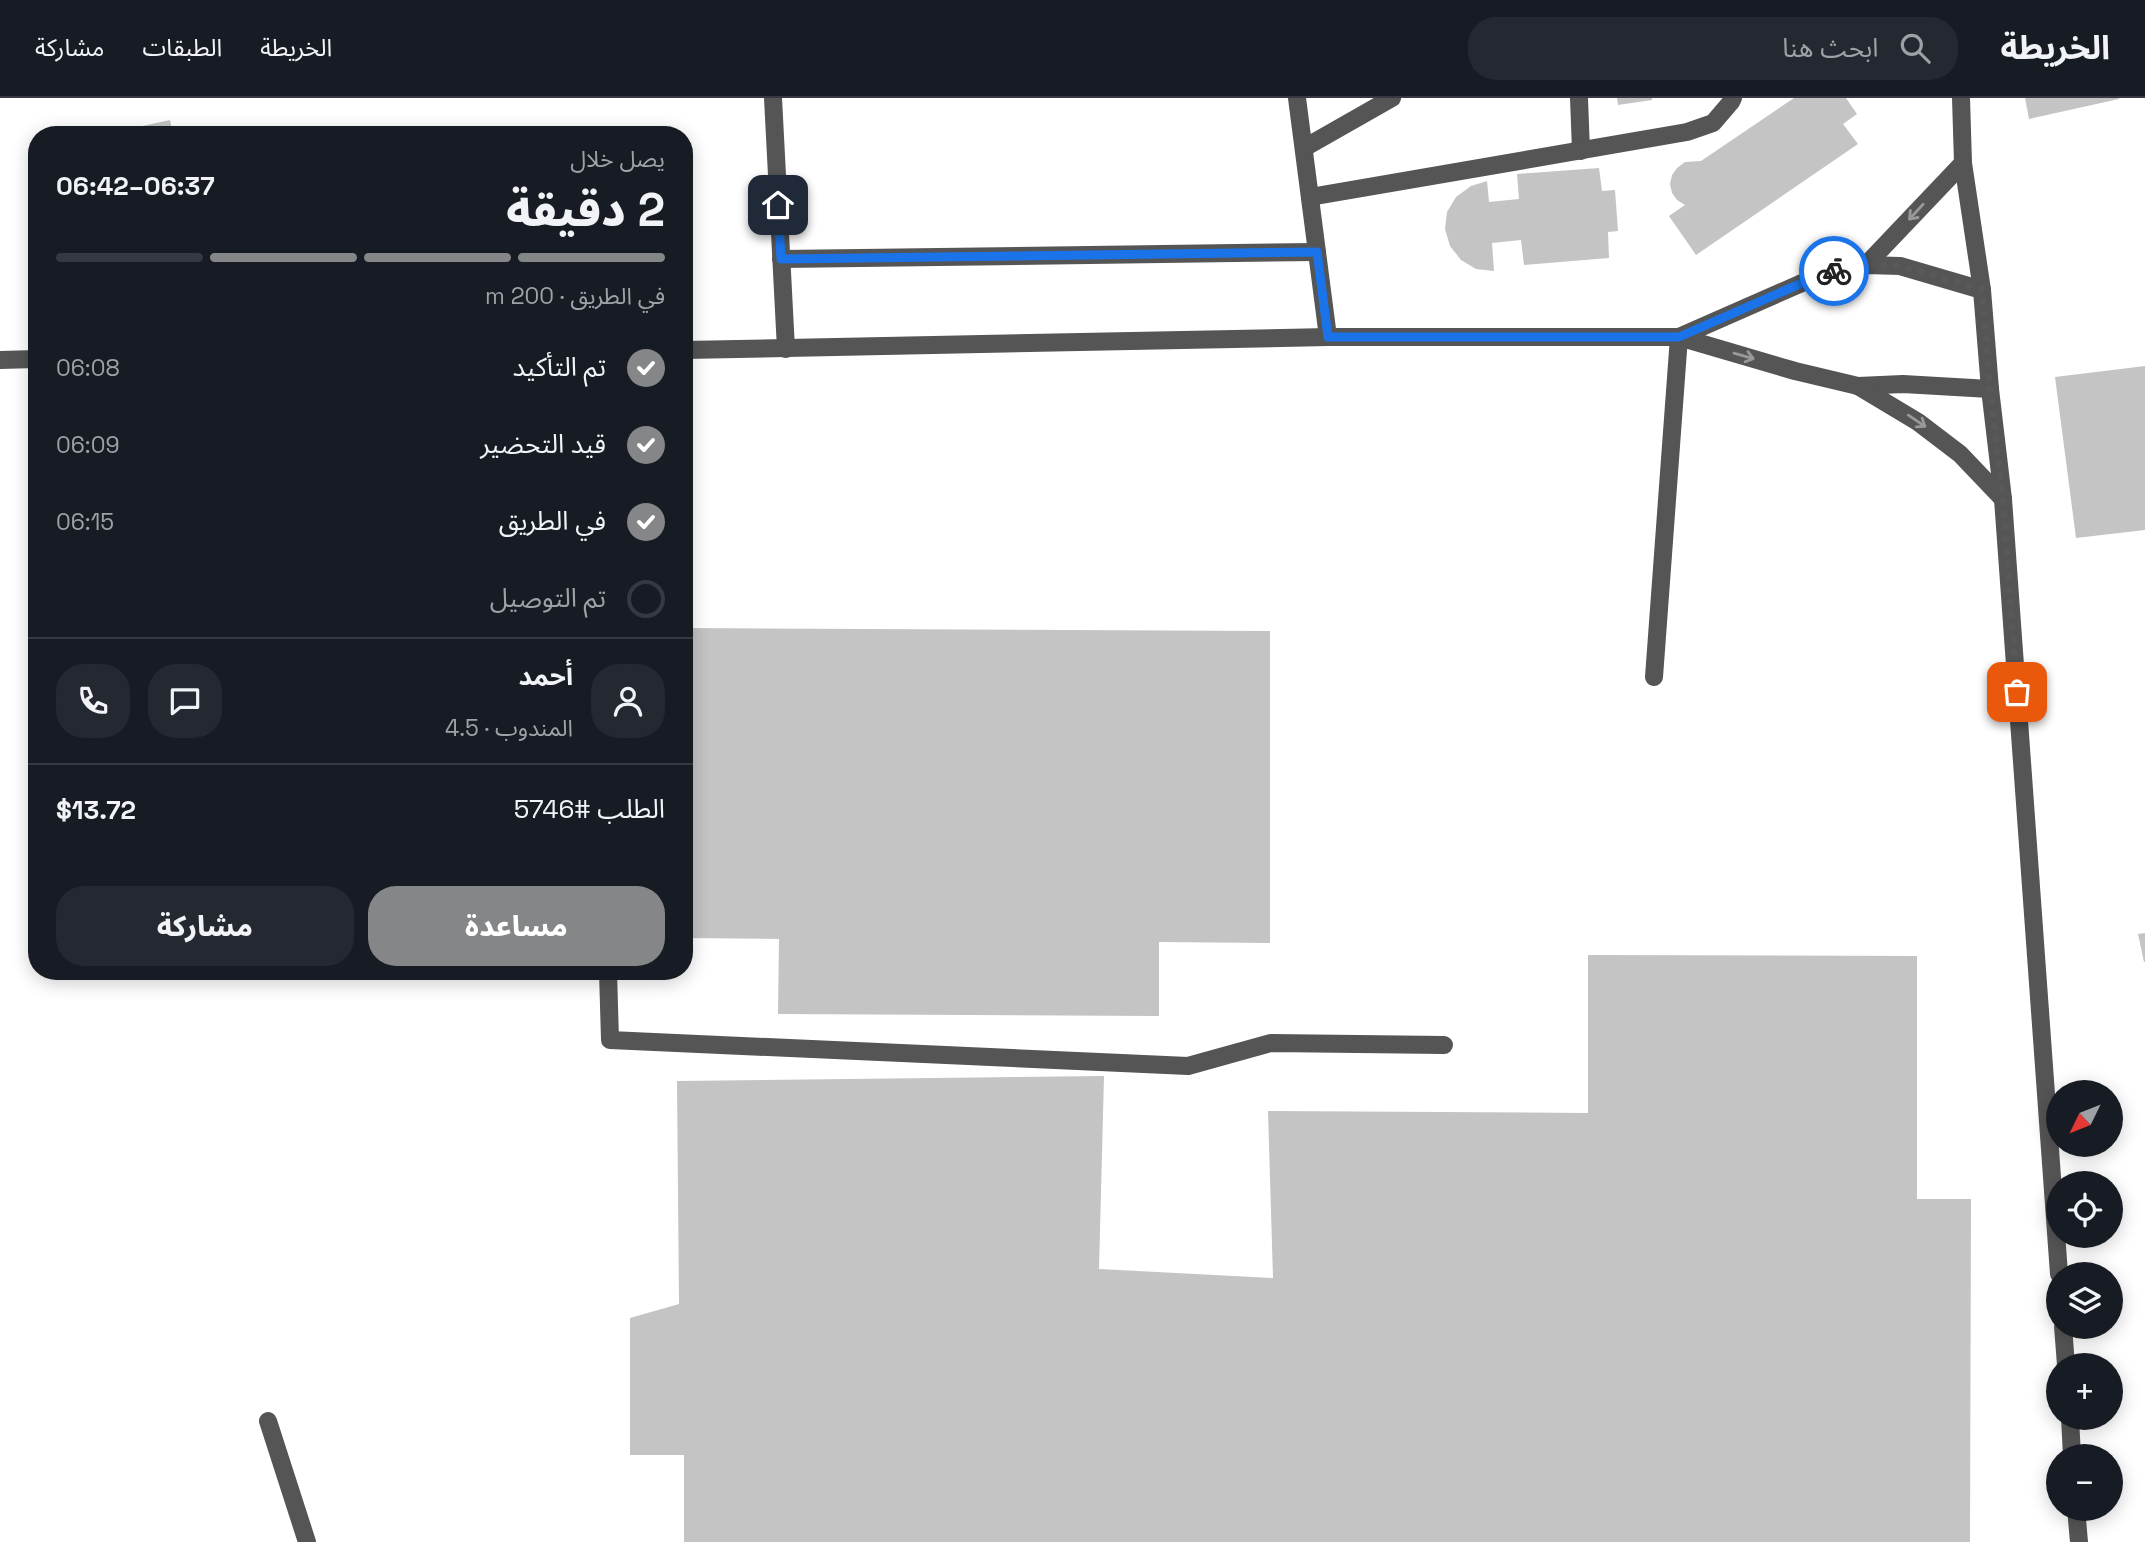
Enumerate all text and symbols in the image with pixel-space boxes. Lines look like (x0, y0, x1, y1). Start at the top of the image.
search box (1468, 17, 1958, 80)
text: الخريطة (2000, 27, 2110, 69)
icon: search (1896, 29, 1934, 67)
text: ابحث هنا (1782, 31, 1878, 65)
text: مشاركة (35, 32, 104, 63)
text: الطبقات (142, 32, 222, 63)
text: الخريطة (260, 32, 332, 63)
text: يصل خلال (570, 144, 665, 174)
text: 06:37–06:42 (56, 169, 215, 203)
pin (748, 175, 808, 235)
text: 2 دقيقة (506, 181, 665, 239)
icon: home (759, 186, 797, 224)
one-way arrow (1908, 203, 1925, 220)
courier (1799, 236, 1869, 306)
icon: bike (1815, 252, 1853, 290)
text: في الطريق · 200 m (485, 281, 665, 311)
icon: check (627, 349, 665, 387)
text: تم التأكيد (513, 350, 606, 384)
one-way arrow (1733, 351, 1755, 364)
text: 06:08 (56, 353, 120, 383)
one-way arrow (1906, 414, 1926, 428)
icon: check (627, 426, 665, 464)
text: قيد التحضير (480, 427, 606, 461)
text: 06:09 (56, 430, 119, 460)
icon: check (627, 503, 665, 541)
text: في الطريق (499, 504, 606, 538)
text: 06:15 (56, 507, 114, 537)
text: تم التوصيل (490, 581, 606, 615)
text: أحمد (519, 659, 573, 693)
pin (1987, 662, 2047, 722)
button: phone (56, 664, 130, 738)
button: chat (148, 664, 222, 738)
button: person (591, 664, 665, 738)
icon: bag (1998, 673, 2036, 711)
text: المندوب · 4.5 (445, 713, 573, 743)
text: الطلب #5746 (514, 792, 665, 826)
text: $13.72 (56, 793, 136, 827)
button: مشاركة (56, 886, 354, 966)
button: مساعدة (368, 886, 665, 966)
north arrow (2046, 1080, 2123, 1157)
map controls (2046, 1080, 2123, 1521)
button: locate (2046, 1171, 2123, 1248)
button: layers (2046, 1262, 2123, 1339)
button: + (2046, 1353, 2123, 1430)
button: − (2046, 1444, 2123, 1521)

